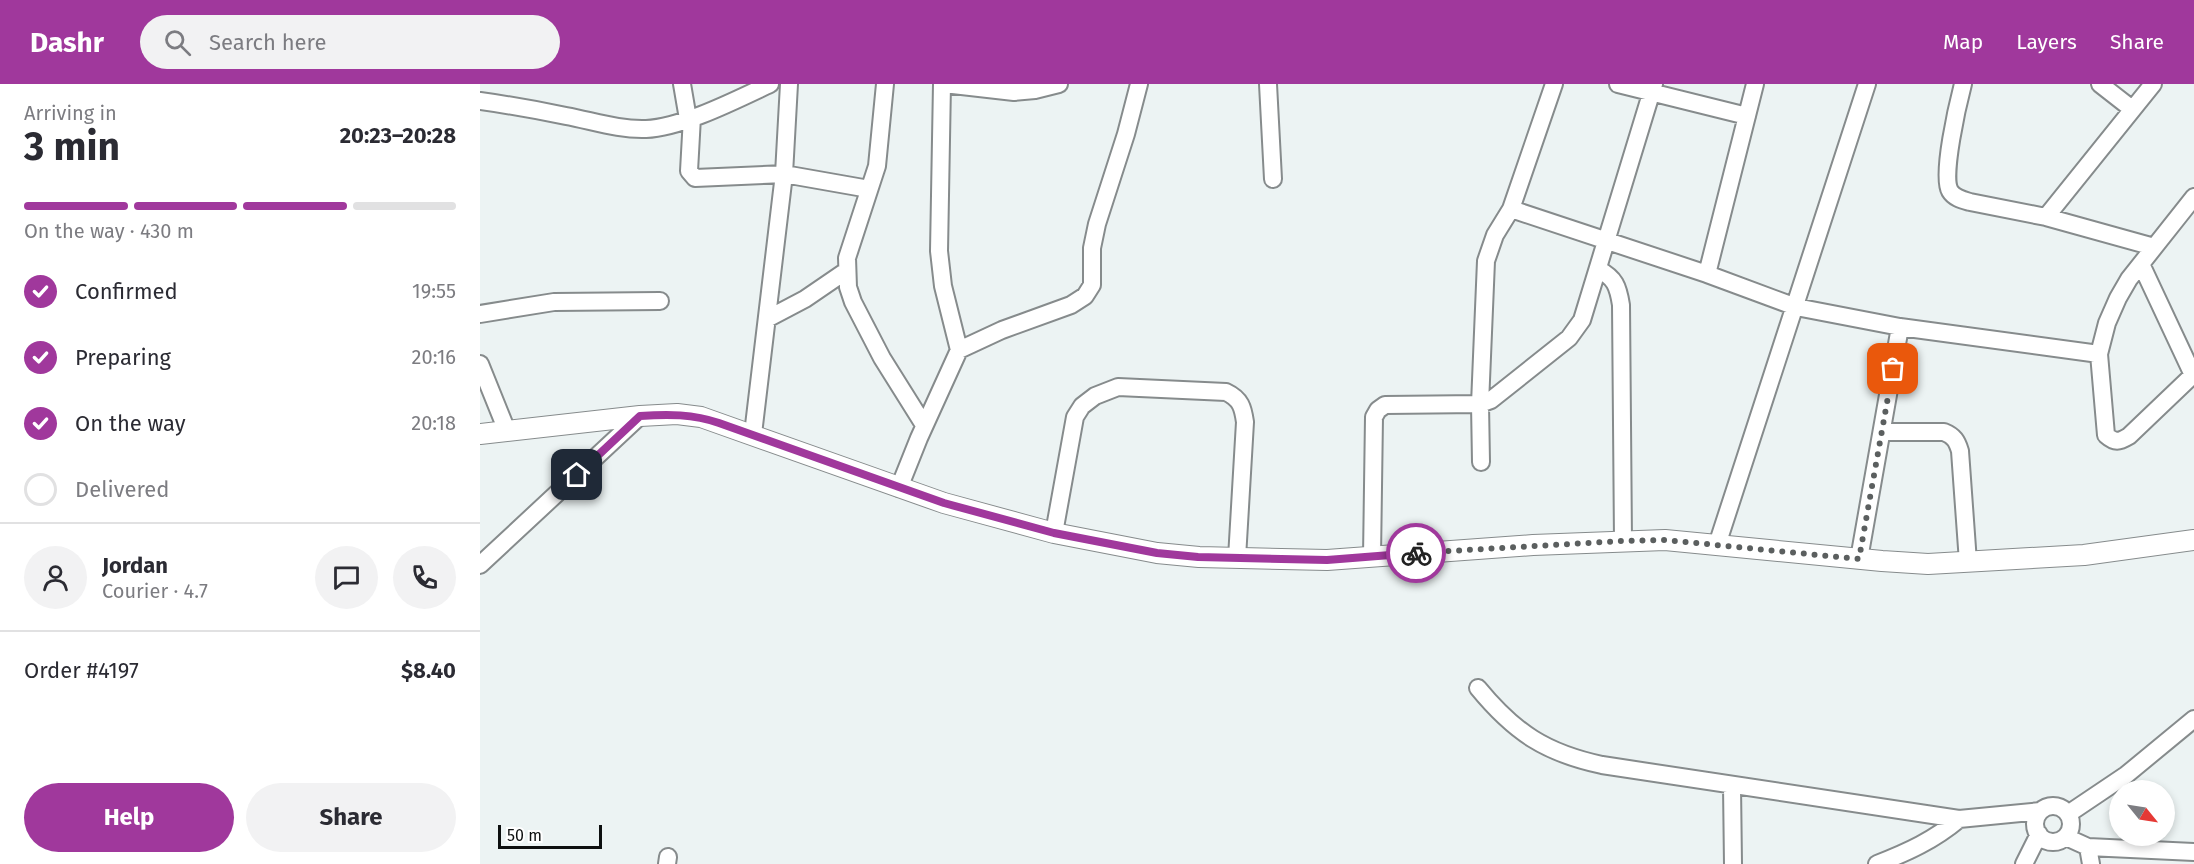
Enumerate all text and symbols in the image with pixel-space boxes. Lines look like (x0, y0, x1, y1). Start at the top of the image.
search box (140, 15, 560, 69)
text: Dashr (30, 26, 104, 59)
icon: search (161, 26, 194, 59)
text: Search here (209, 29, 326, 56)
text: Map (1943, 29, 1983, 55)
text: Layers (2016, 29, 2077, 55)
text: Share (2110, 29, 2164, 55)
text: Arriving in (24, 101, 117, 125)
text: 20:23–20:28 (340, 122, 456, 149)
text: 3 min (24, 124, 120, 170)
text: On the way · 430 m (24, 219, 194, 243)
icon: check (24, 275, 57, 308)
text: Confirmed (75, 278, 178, 305)
text: 19:55 (412, 279, 456, 303)
icon: check (24, 341, 57, 374)
pin (1867, 343, 1918, 394)
text: Preparing (75, 344, 171, 371)
text: 20:16 (412, 345, 456, 369)
icon: bag (1876, 352, 1909, 385)
icon: check (24, 407, 57, 440)
text: On the way (75, 410, 186, 437)
text: 20:18 (411, 411, 456, 435)
pin (551, 449, 602, 500)
icon: home (560, 458, 593, 491)
text: Delivered (75, 476, 170, 503)
courier (1386, 523, 1446, 583)
icon: bike (1400, 537, 1433, 570)
button: person (24, 546, 87, 609)
button: chat (315, 546, 378, 609)
button: phone (393, 546, 456, 609)
text: Jordan (102, 552, 168, 579)
text: Courier · 4.7 (102, 579, 208, 603)
text: Order #4197 (24, 657, 139, 684)
text: $8.40 (401, 657, 456, 684)
north arrow (2109, 780, 2175, 846)
map controls (2109, 780, 2175, 846)
button: Help (24, 783, 234, 852)
button: Share (246, 783, 456, 852)
scale bar (498, 822, 602, 850)
text: 50 m (507, 826, 542, 845)

